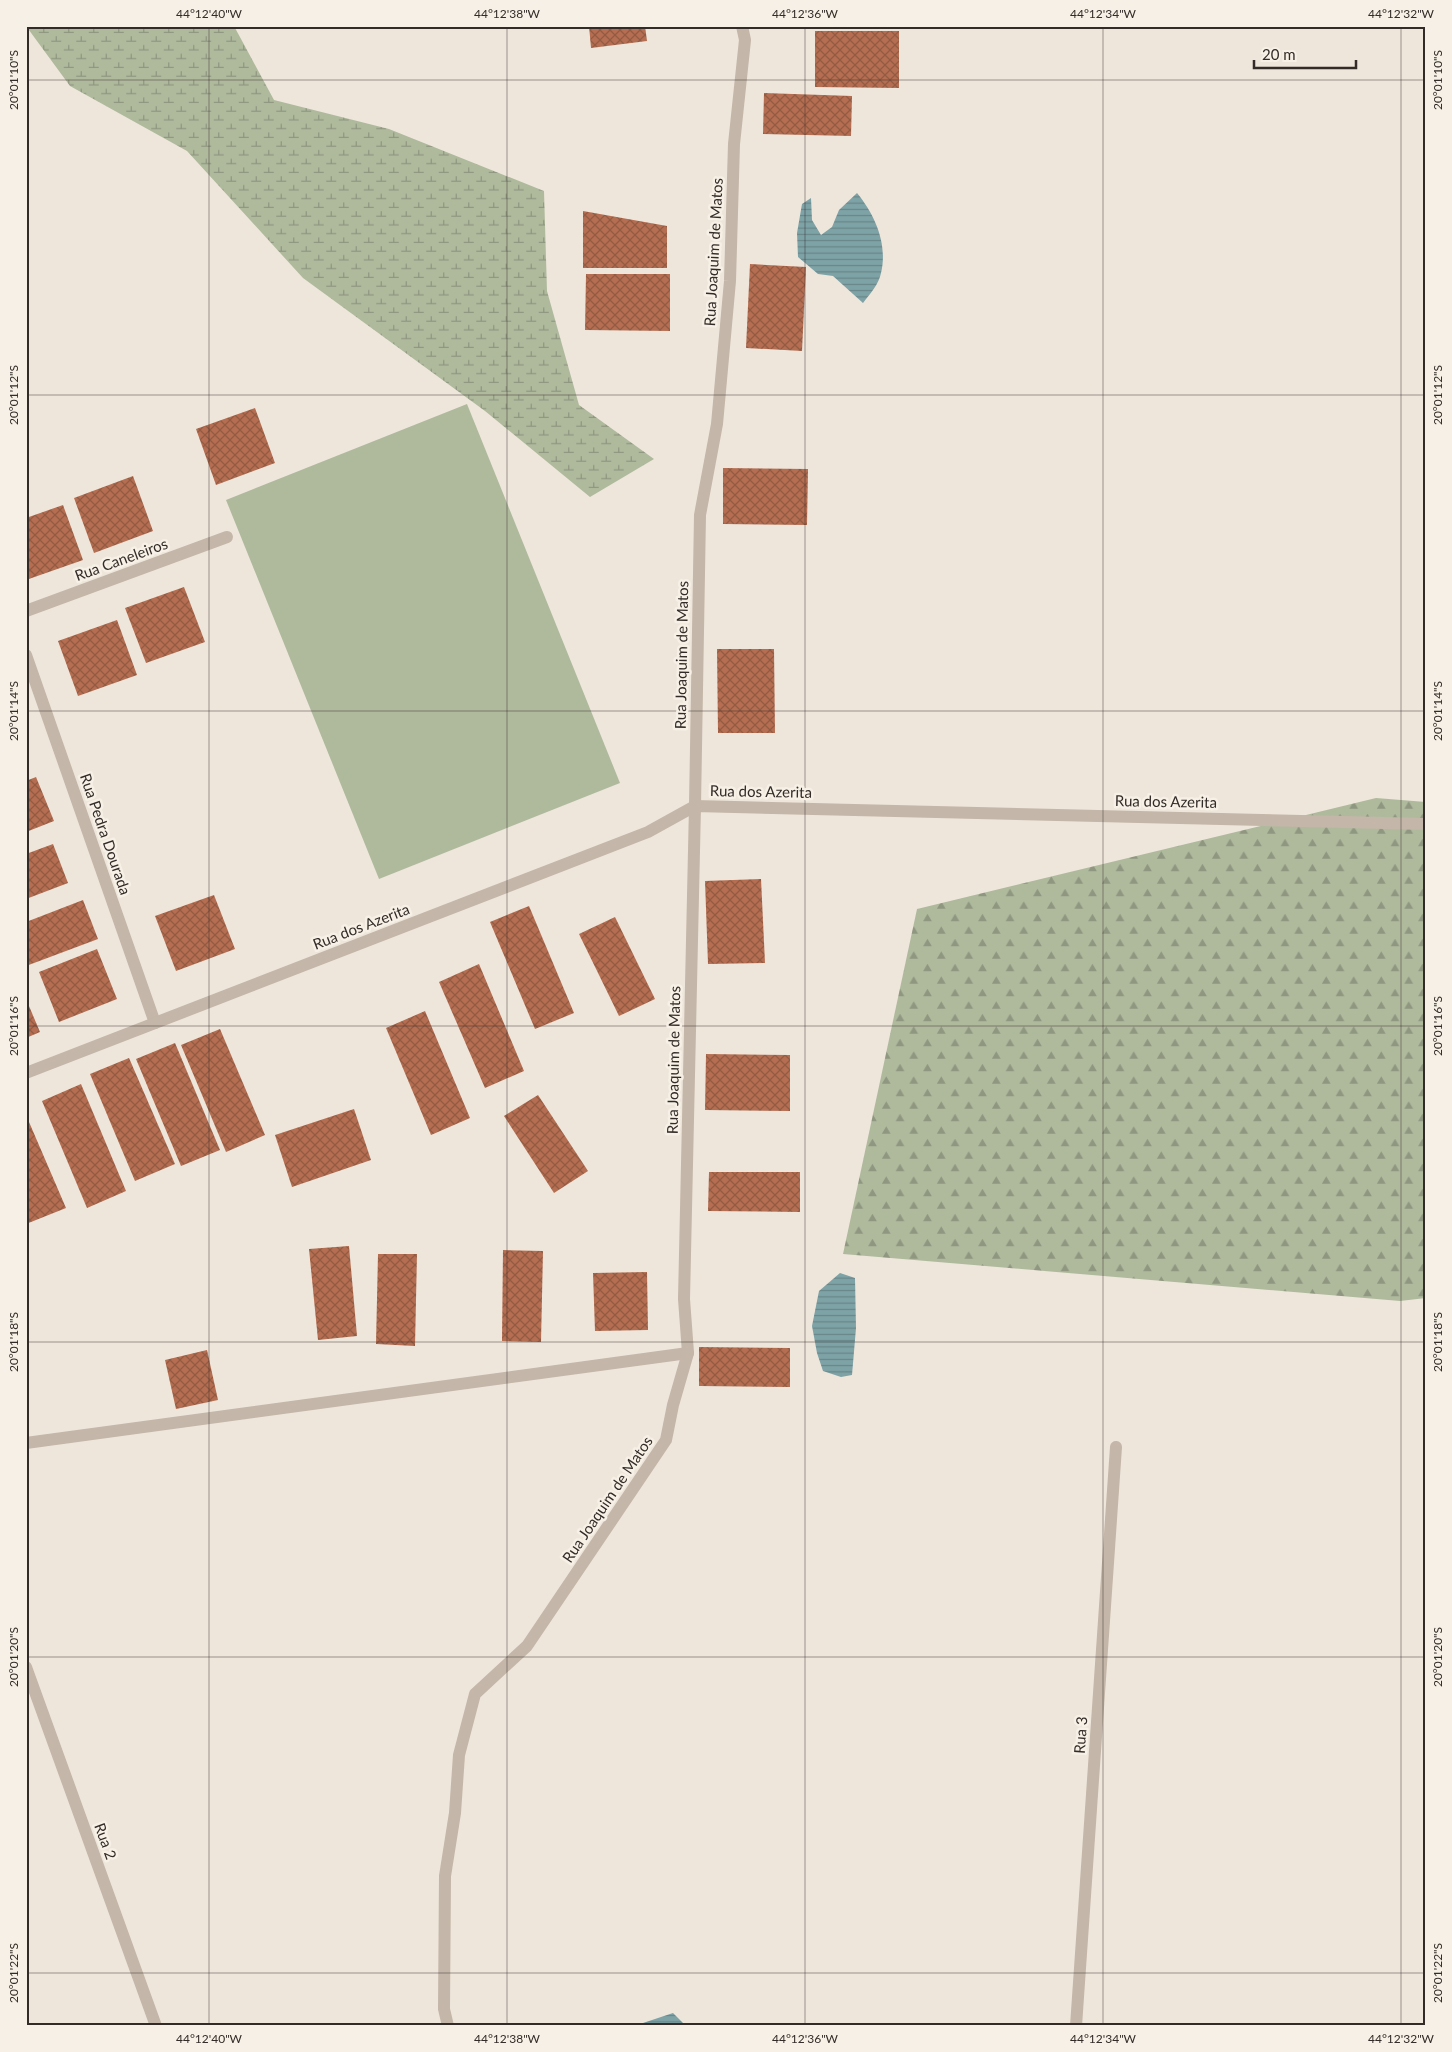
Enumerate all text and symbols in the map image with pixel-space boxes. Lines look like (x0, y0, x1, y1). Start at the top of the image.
text: 44°12'40"W (176, 6, 243, 21)
text: 44°12'38"W (474, 6, 541, 21)
text: 44°12'36"W (772, 6, 839, 21)
text: 44°12'34"W (1070, 6, 1137, 21)
text: 44°12'32"W (1368, 6, 1435, 21)
scale bar (1254, 38, 1357, 70)
text: 20 m (1262, 45, 1296, 63)
text: 20°01'10"S (6, 50, 21, 110)
text: 20°01'10"S (1430, 50, 1445, 110)
street label: Rua Joaquim de Matos (700, 177, 726, 327)
text: 20°01'12"S (6, 365, 21, 425)
text: 20°01'12"S (1430, 365, 1445, 425)
street label: Rua Caneleiros (72, 534, 170, 584)
street label: Rua Joaquim de Matos (671, 581, 691, 729)
text: 20°01'14"S (6, 681, 21, 741)
text: 20°01'14"S (1430, 681, 1445, 741)
street label: Rua Pedra Dourada (77, 771, 135, 897)
street label: Rua dos Azerita (710, 781, 812, 801)
street label: Rua dos Azerita (1115, 791, 1217, 811)
street label: Rua dos Azerita (310, 899, 412, 953)
street label: Rua Joaquim de Matos (663, 986, 683, 1134)
text: 20°01'16"S (6, 996, 21, 1056)
text: 20°01'16"S (1430, 996, 1445, 1056)
text: 20°01'18"S (6, 1312, 21, 1372)
text: 20°01'18"S (1430, 1312, 1445, 1372)
street label: Rua Joaquim de Matos (558, 1432, 656, 1566)
text: 20°01'20"S (6, 1627, 21, 1687)
text: 20°01'20"S (1430, 1627, 1445, 1687)
street label: Rua 3 (1070, 1716, 1090, 1754)
street label: Rua 2 (91, 1820, 121, 1862)
text: 20°01'22"S (6, 1943, 21, 2003)
text: 20°01'22"S (1430, 1943, 1445, 2003)
text: 44°12'40"W (176, 2031, 243, 2046)
text: 44°12'38"W (474, 2031, 541, 2046)
text: 44°12'36"W (772, 2031, 839, 2046)
text: 44°12'34"W (1070, 2031, 1137, 2046)
text: 44°12'32"W (1368, 2031, 1435, 2046)

